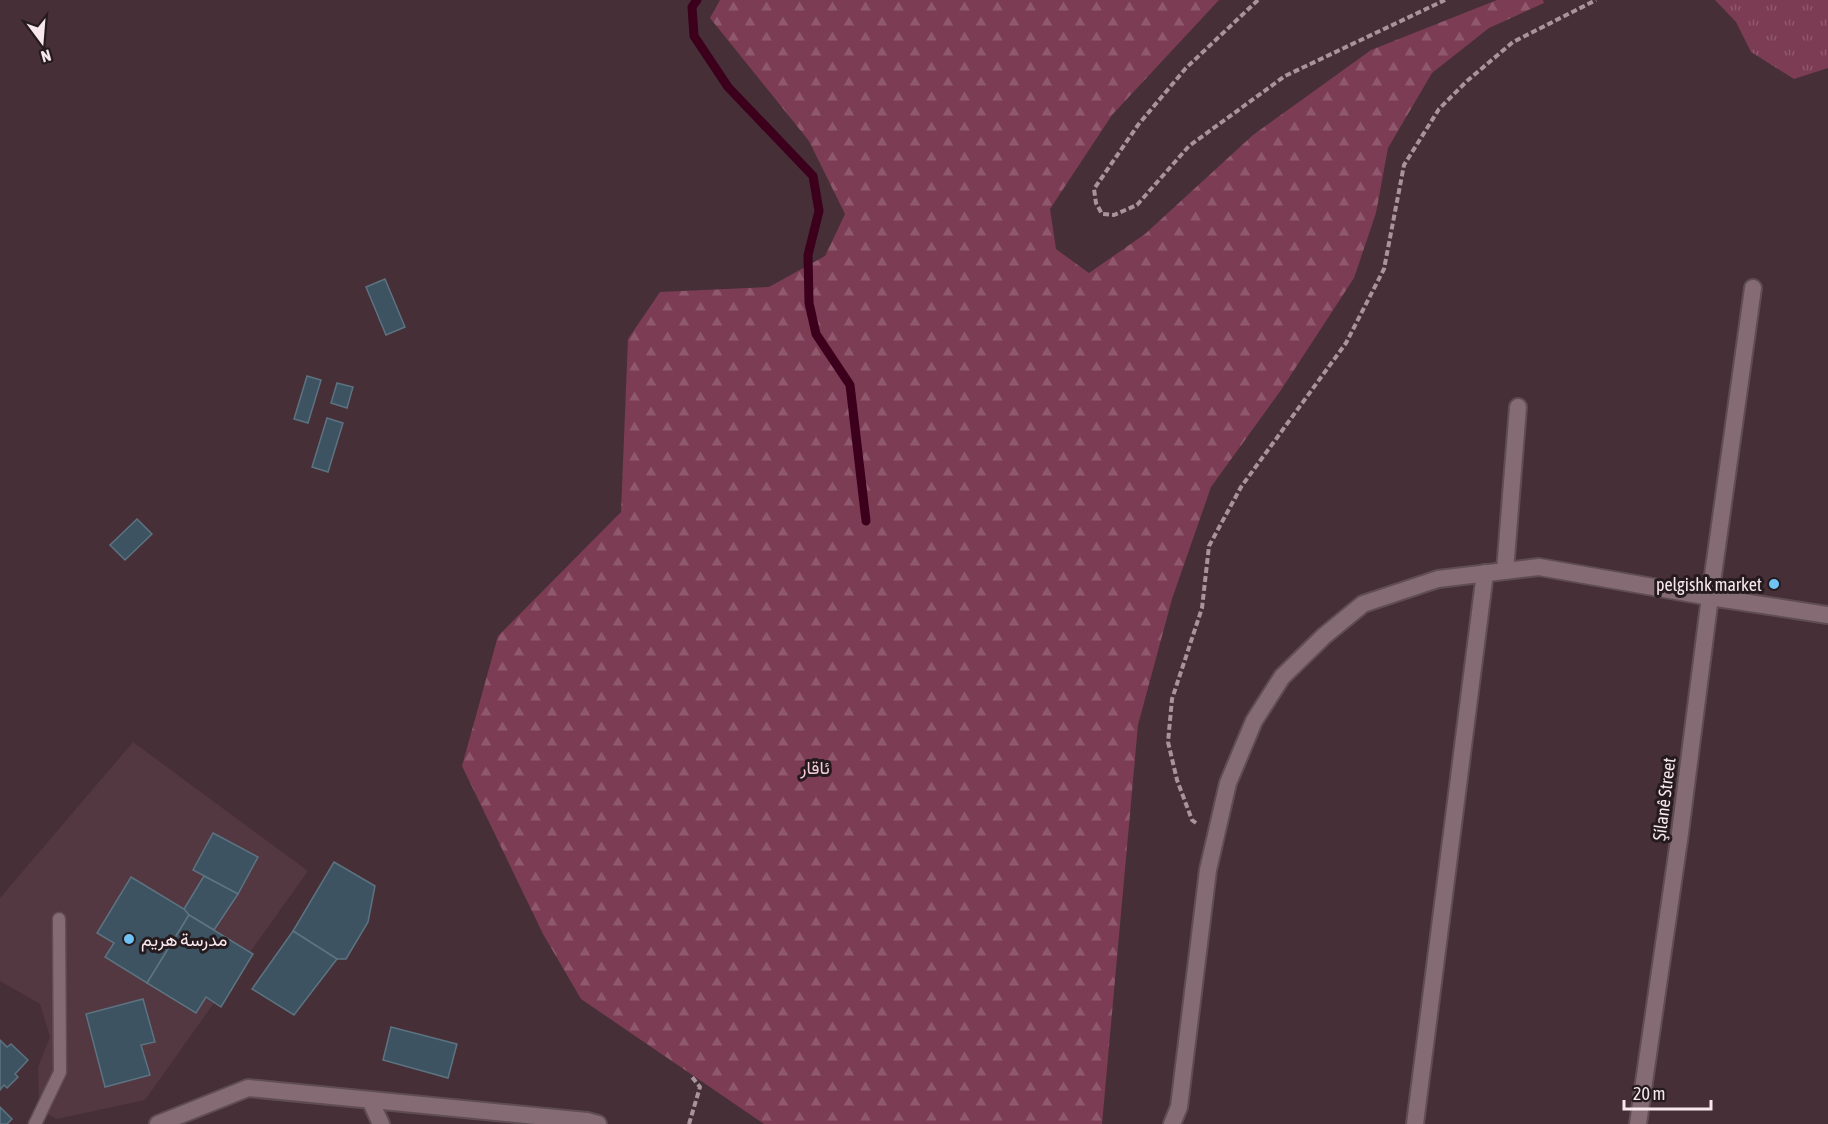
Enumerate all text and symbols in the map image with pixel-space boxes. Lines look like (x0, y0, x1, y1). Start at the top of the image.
north arrow (12, 12, 72, 72)
text: N (39, 46, 53, 66)
place label: pelgishk market (1656, 574, 1762, 595)
marker: pelgishk market (1767, 577, 1781, 591)
street label: Şílanê Street (1648, 756, 1680, 842)
park label: ئاقار (799, 757, 830, 779)
place label: مدرسة هريم (141, 929, 227, 952)
marker: مدرسة هريم (122, 932, 136, 946)
scale bar (1624, 1073, 1711, 1111)
text: 20 m (1633, 1083, 1665, 1104)

